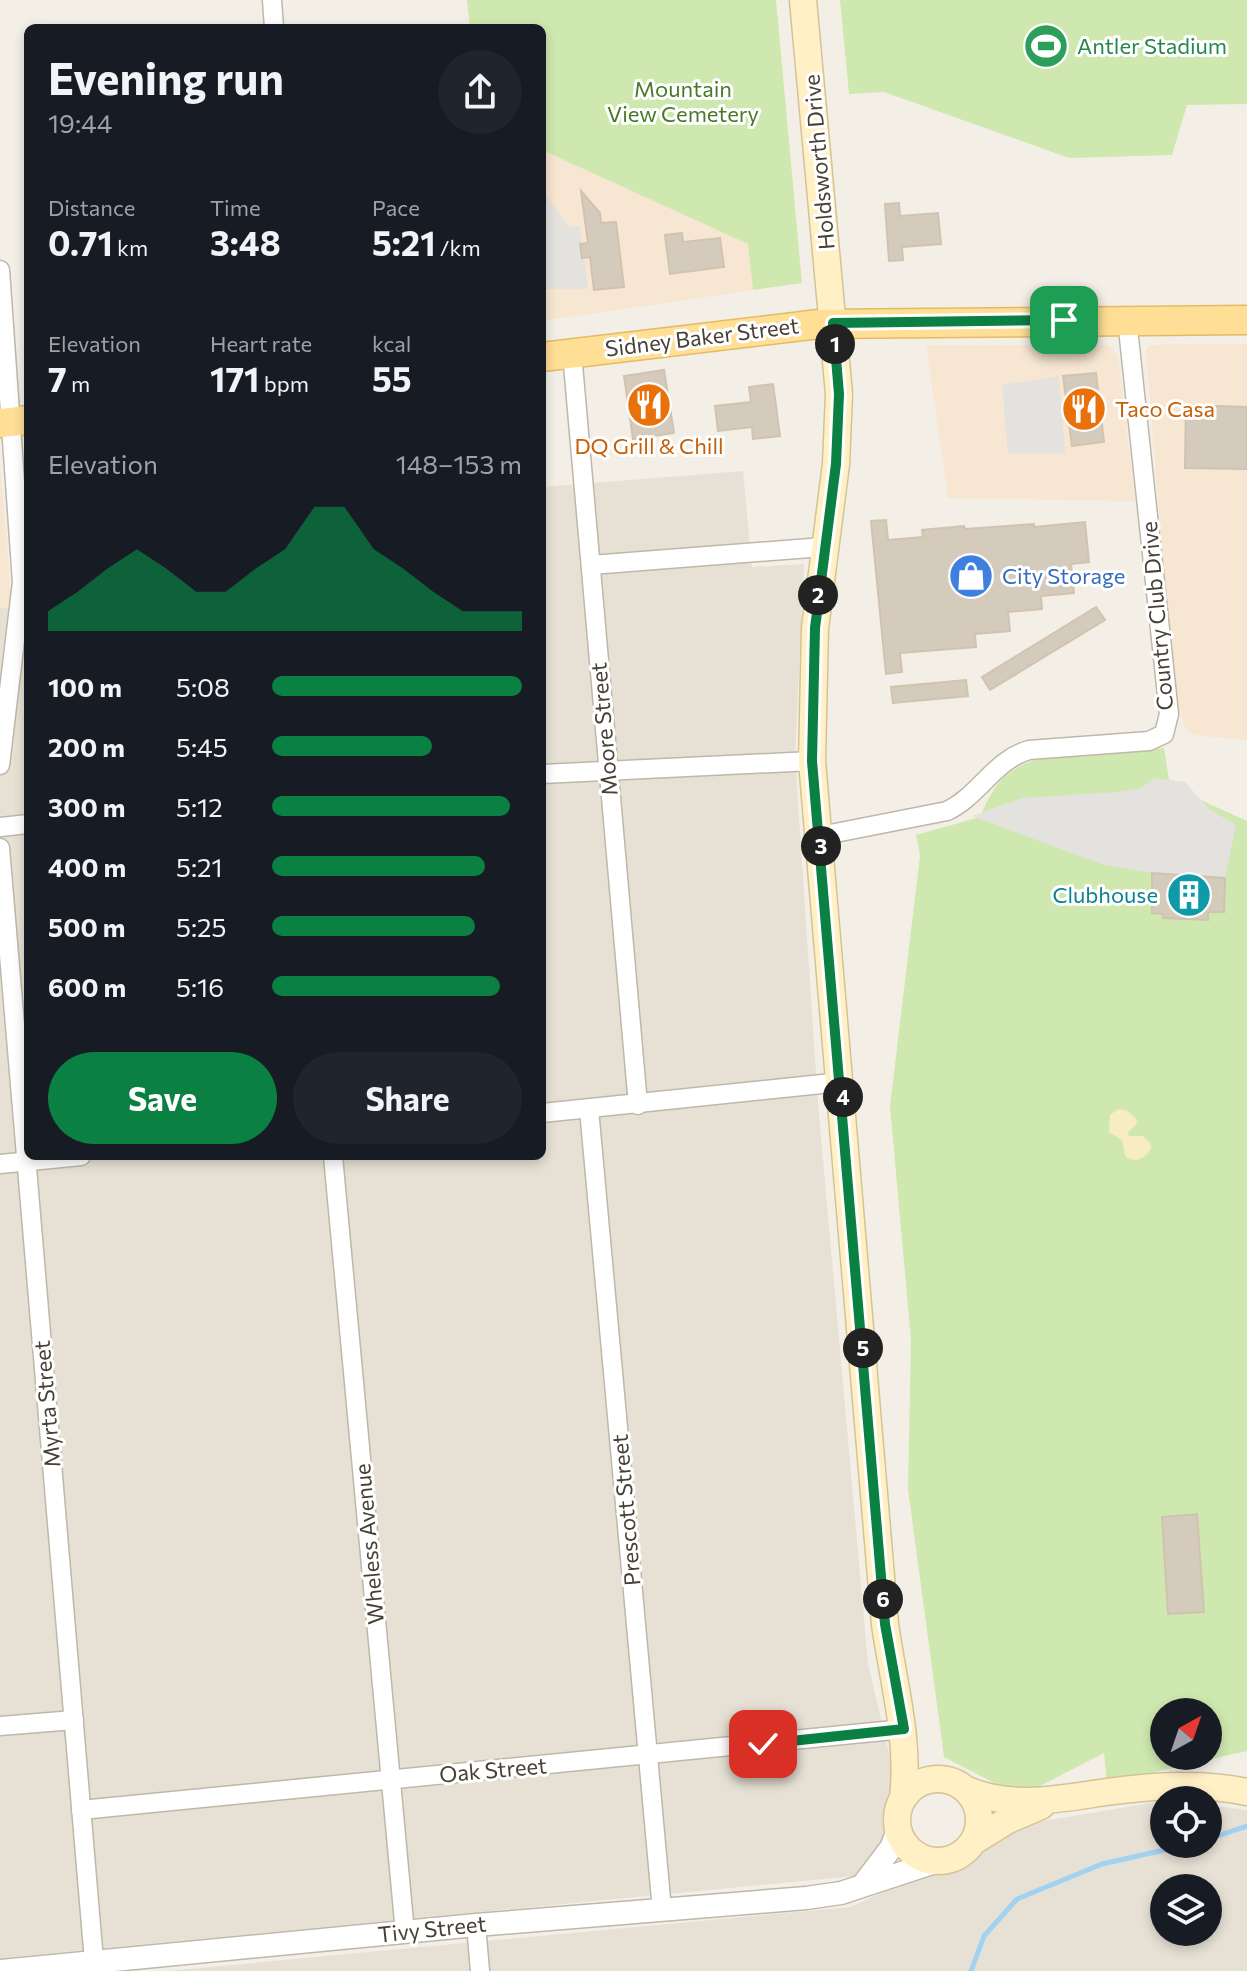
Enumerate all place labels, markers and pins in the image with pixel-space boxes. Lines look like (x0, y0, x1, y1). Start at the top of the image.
sports icon: Antler Stadium (1022, 22, 1070, 70)
place label: Antler Stadium (1077, 32, 1227, 59)
pin (1030, 286, 1098, 354)
pin: 1 (815, 324, 855, 364)
restaurant icon: DQ Grill & Chill (625, 381, 673, 429)
restaurant icon: Taco Casa (1060, 385, 1108, 433)
place label: Taco Casa (1115, 395, 1215, 422)
place label: DQ Grill & Chill (574, 432, 724, 459)
shop icon: City Storage (947, 552, 995, 600)
place label: City Storage (1002, 562, 1125, 589)
pin: 2 (798, 575, 838, 615)
pin: 3 (801, 826, 841, 866)
building icon: Clubhouse (1165, 871, 1213, 919)
place label: Clubhouse (1052, 881, 1158, 908)
pin: 4 (823, 1077, 863, 1117)
pin: 5 (843, 1328, 883, 1368)
pin: 6 (863, 1579, 903, 1619)
pin (729, 1710, 797, 1778)

